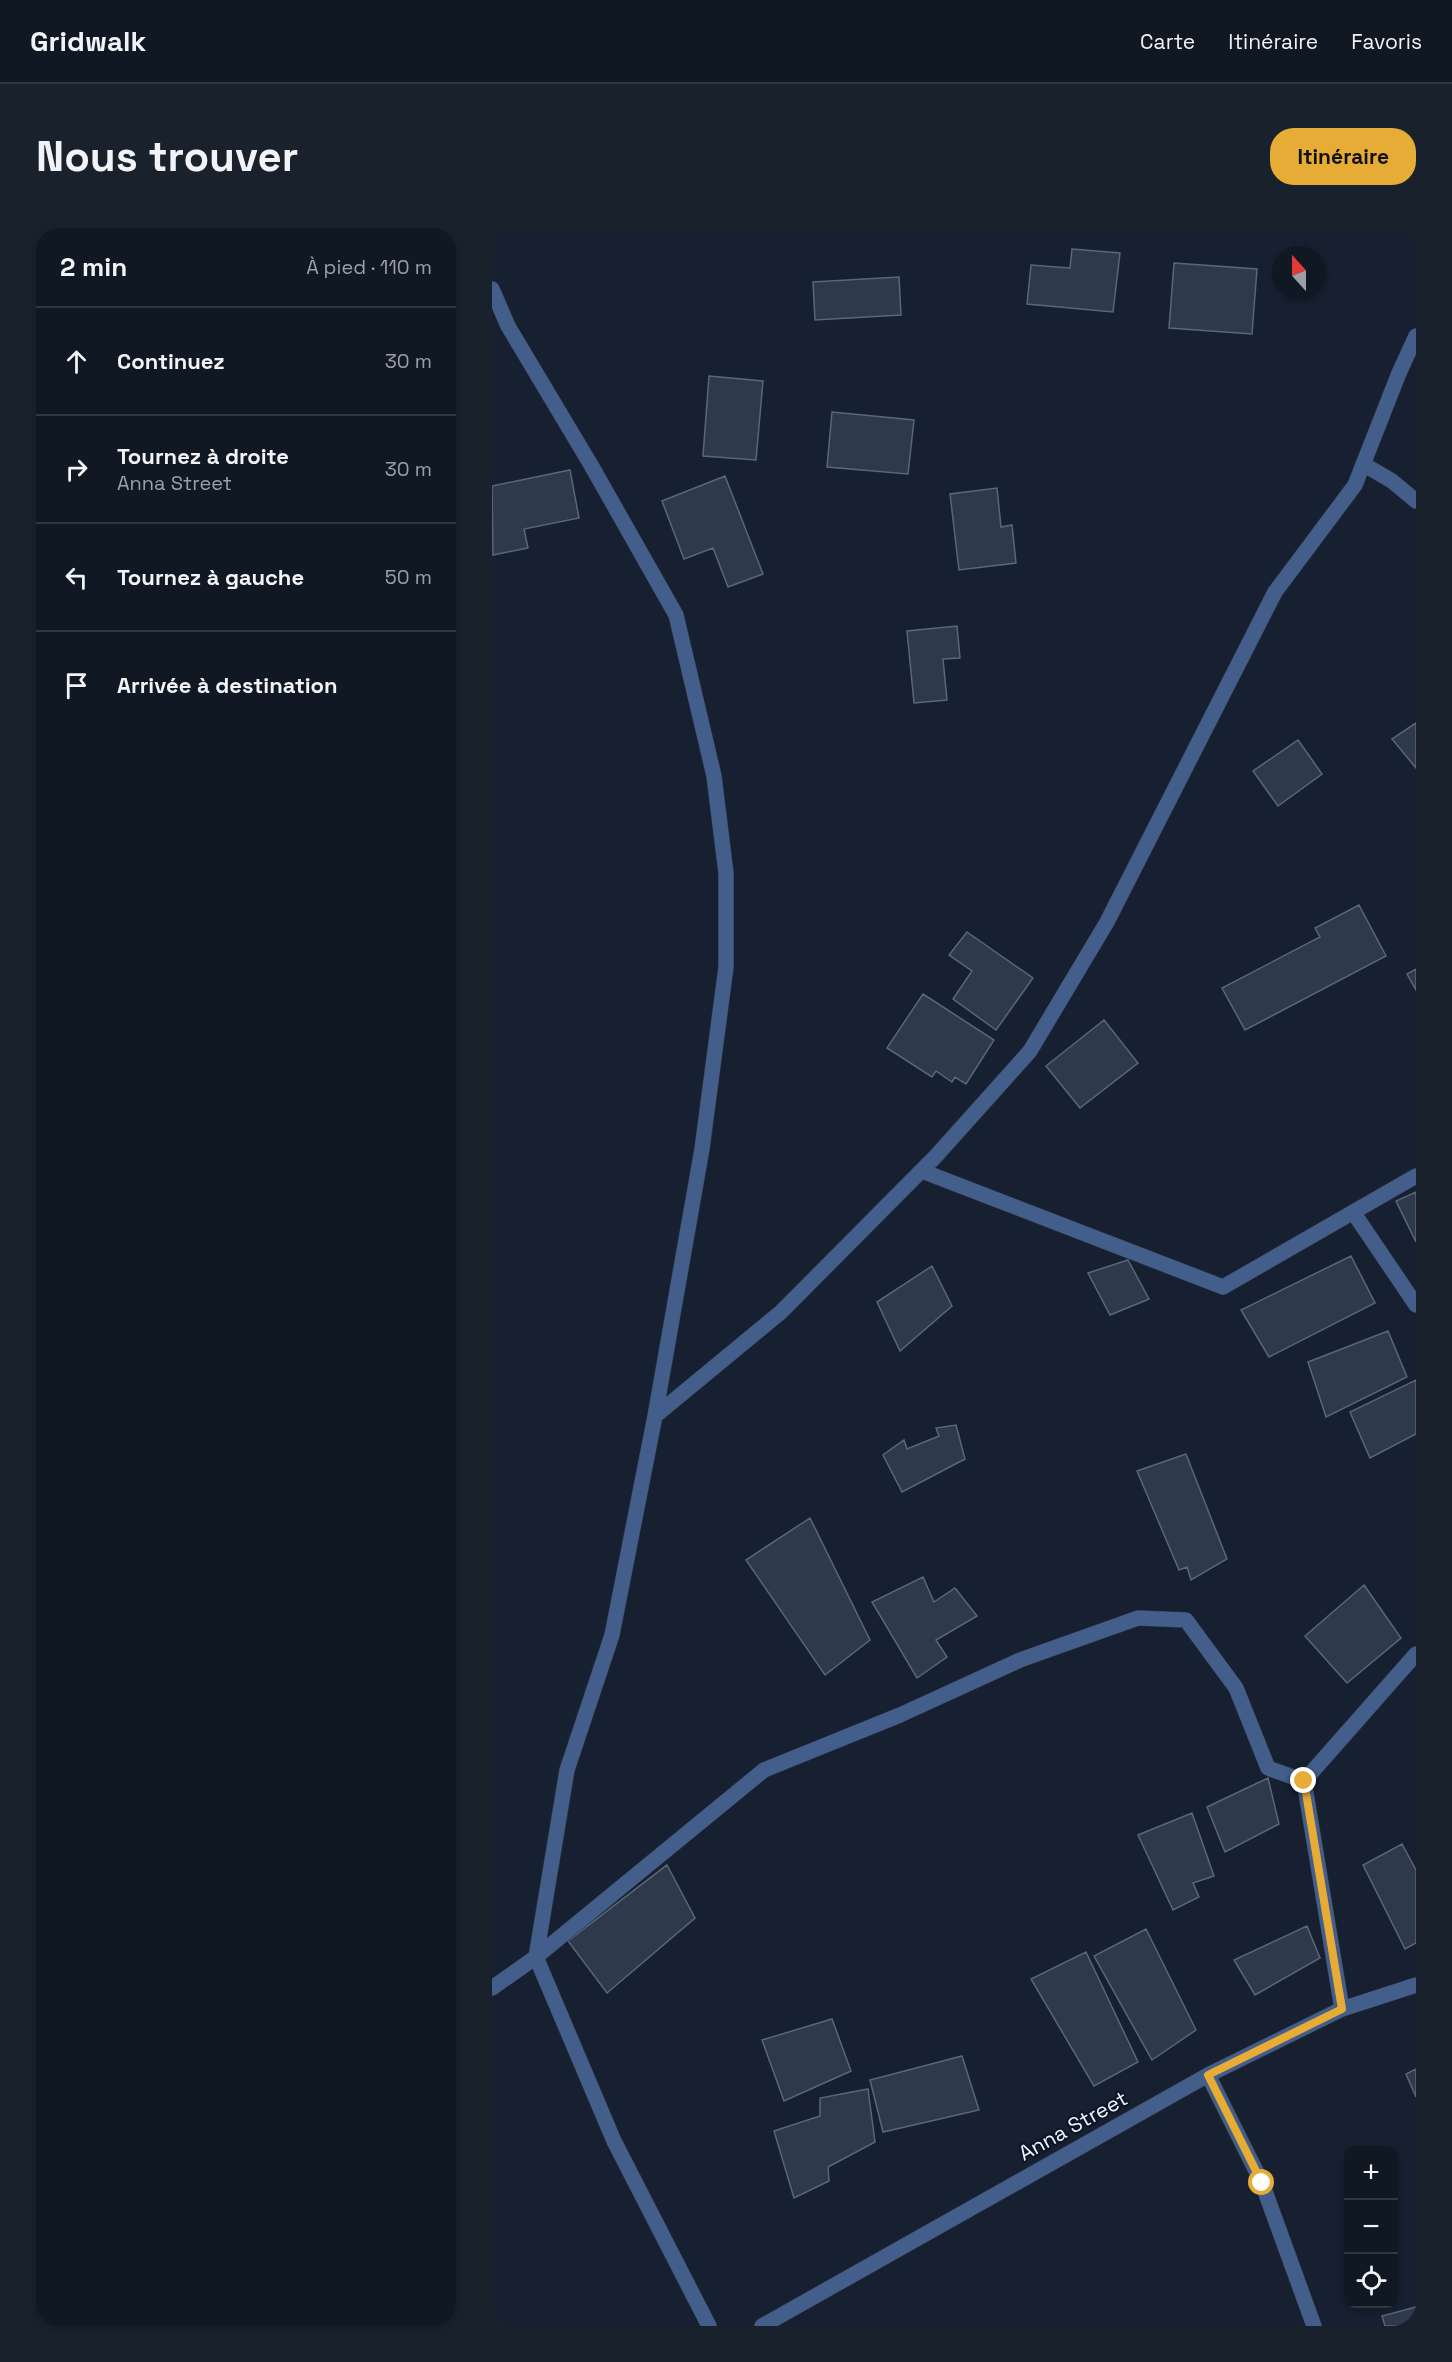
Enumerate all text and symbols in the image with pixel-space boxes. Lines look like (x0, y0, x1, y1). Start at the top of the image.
text: Gridwalk (30, 23, 146, 59)
text: Carte (1140, 28, 1195, 55)
text: Itinéraire (1228, 28, 1318, 55)
text: Favoris (1351, 28, 1422, 55)
button: Itinéraire (1270, 128, 1416, 185)
text: Nous trouver (36, 130, 298, 183)
north arrow (1272, 246, 1326, 300)
text: 2 min (60, 250, 127, 284)
text: À pied · 110 m (306, 254, 432, 280)
icon: ahead (60, 345, 93, 378)
text: Continuez (117, 347, 225, 375)
text: 30 m (385, 348, 432, 374)
text: Tournez à droite (117, 442, 289, 470)
icon: right (60, 453, 93, 486)
text: 30 m (385, 456, 432, 482)
text: Anna Street (117, 470, 232, 496)
icon: left (60, 561, 93, 594)
text: Tournez à gauche (117, 563, 304, 591)
text: 50 m (385, 564, 432, 590)
icon: arrive (60, 669, 93, 702)
text: Arrivée à destination (117, 671, 338, 699)
route end (1290, 1767, 1316, 1793)
street label: Anna Street (1013, 2085, 1132, 2167)
map controls (1344, 2146, 1398, 2308)
button: + (1344, 2146, 1398, 2200)
route start (1248, 2169, 1274, 2195)
button: − (1344, 2200, 1398, 2254)
button: locate (1344, 2254, 1398, 2308)

